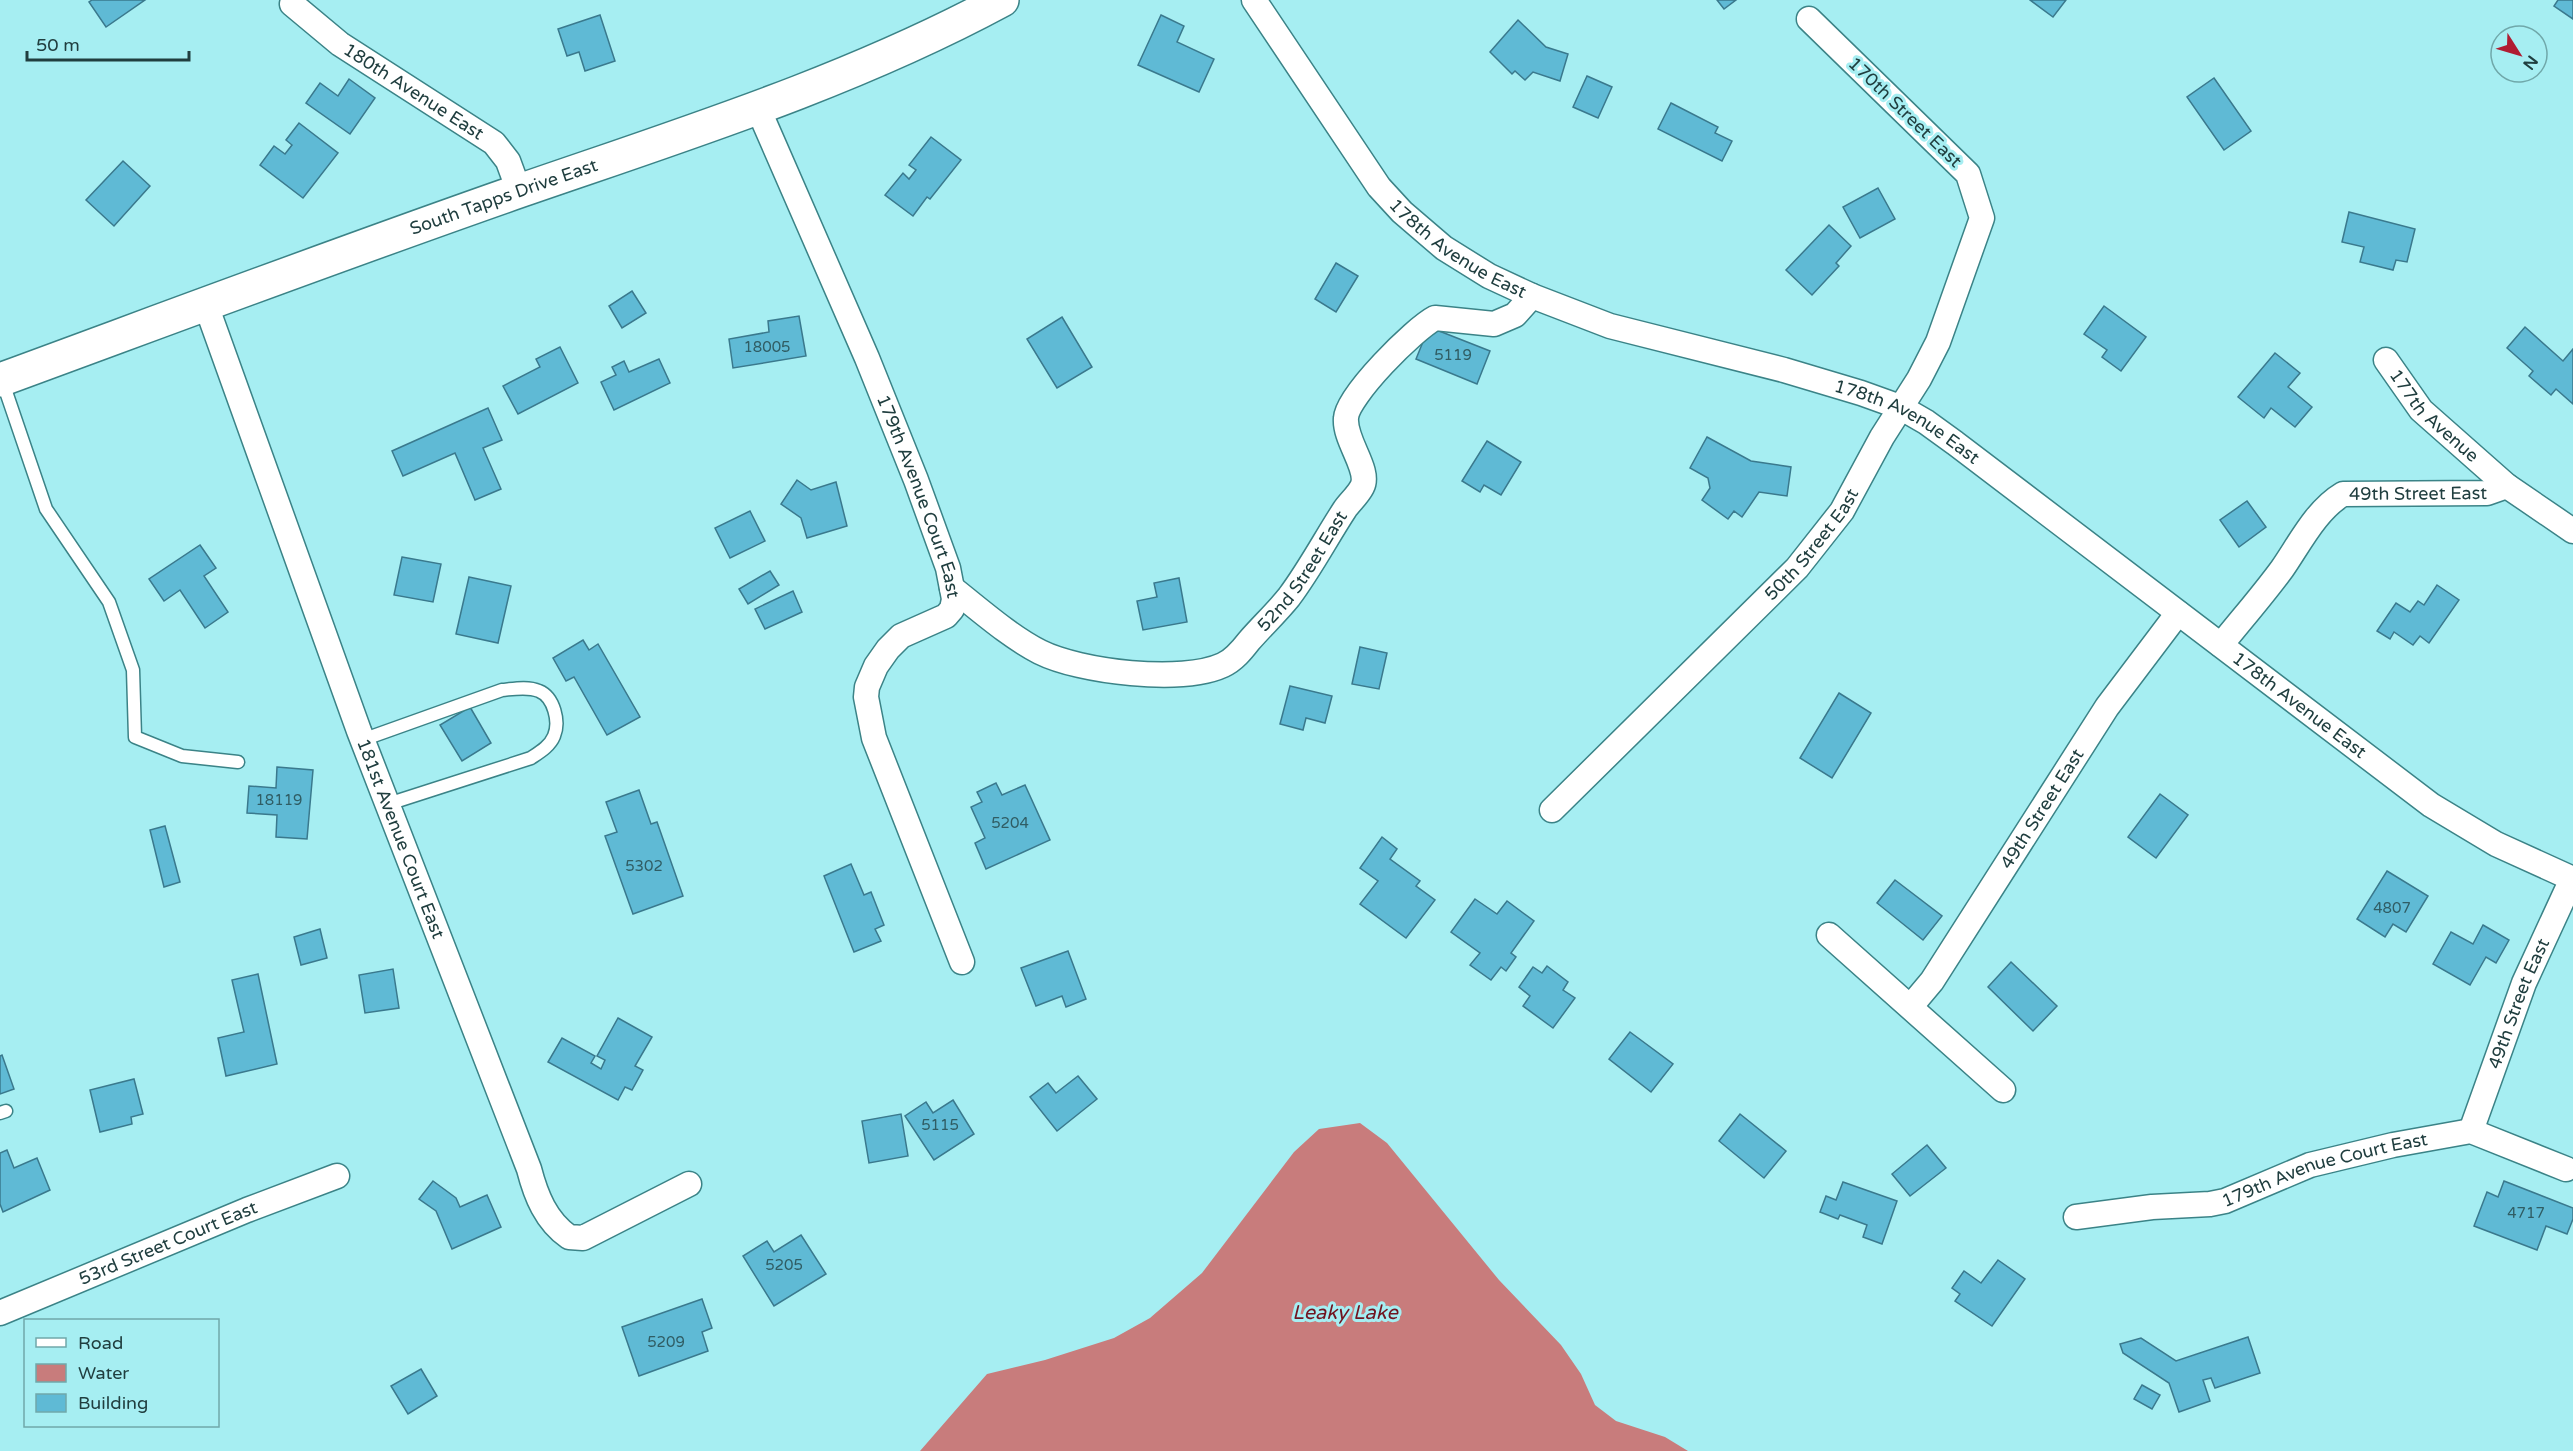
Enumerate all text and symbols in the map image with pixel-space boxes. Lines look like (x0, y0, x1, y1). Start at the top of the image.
scale bar (27, 24, 189, 62)
north arrow (2489, 24, 2549, 84)
text: 50 m (36, 34, 80, 56)
street label: 180th Avenue East (339, 38, 488, 145)
text: N (2518, 51, 2542, 74)
street label: 170th Street East (1844, 52, 1966, 172)
street label: South Tapps Drive East (407, 154, 600, 240)
street label: 178th Avenue East (1384, 194, 1530, 303)
house number: 18005 (743, 338, 791, 356)
house number: 5119 (1434, 346, 1472, 364)
street label: 177th Avenue (2385, 365, 2483, 467)
street label: 178th Avenue East (1832, 375, 1984, 469)
street label: 179th Avenue Court East (872, 391, 965, 600)
street label: 49th Street East (2349, 482, 2487, 505)
street label: 50th Street East (1760, 484, 1863, 605)
street label: 52nd Street East (1252, 506, 1352, 636)
street label: 178th Avenue East (2228, 647, 2371, 763)
street label: 181st Avenue Court East (352, 735, 450, 942)
street label: 49th Street East (1995, 744, 2089, 873)
house number: 18119 (255, 791, 303, 809)
house number: 5204 (991, 814, 1029, 832)
house number: 5302 (625, 857, 663, 875)
house number: 4807 (2373, 899, 2411, 917)
street label: 49th Street East (2483, 935, 2554, 1072)
house number: 5115 (921, 1116, 959, 1134)
street label: 179th Avenue Court East (2218, 1128, 2429, 1212)
street label: 53rd Street Court East (76, 1196, 260, 1290)
house number: 4717 (2507, 1204, 2545, 1222)
house number: 5205 (765, 1256, 803, 1274)
water label: Leaky Lake (1292, 1301, 1400, 1325)
legend (24, 1319, 219, 1427)
text: Road (78, 1332, 123, 1354)
house number: 5209 (647, 1333, 685, 1351)
text: Water (78, 1362, 129, 1384)
text: Building (78, 1392, 148, 1414)

